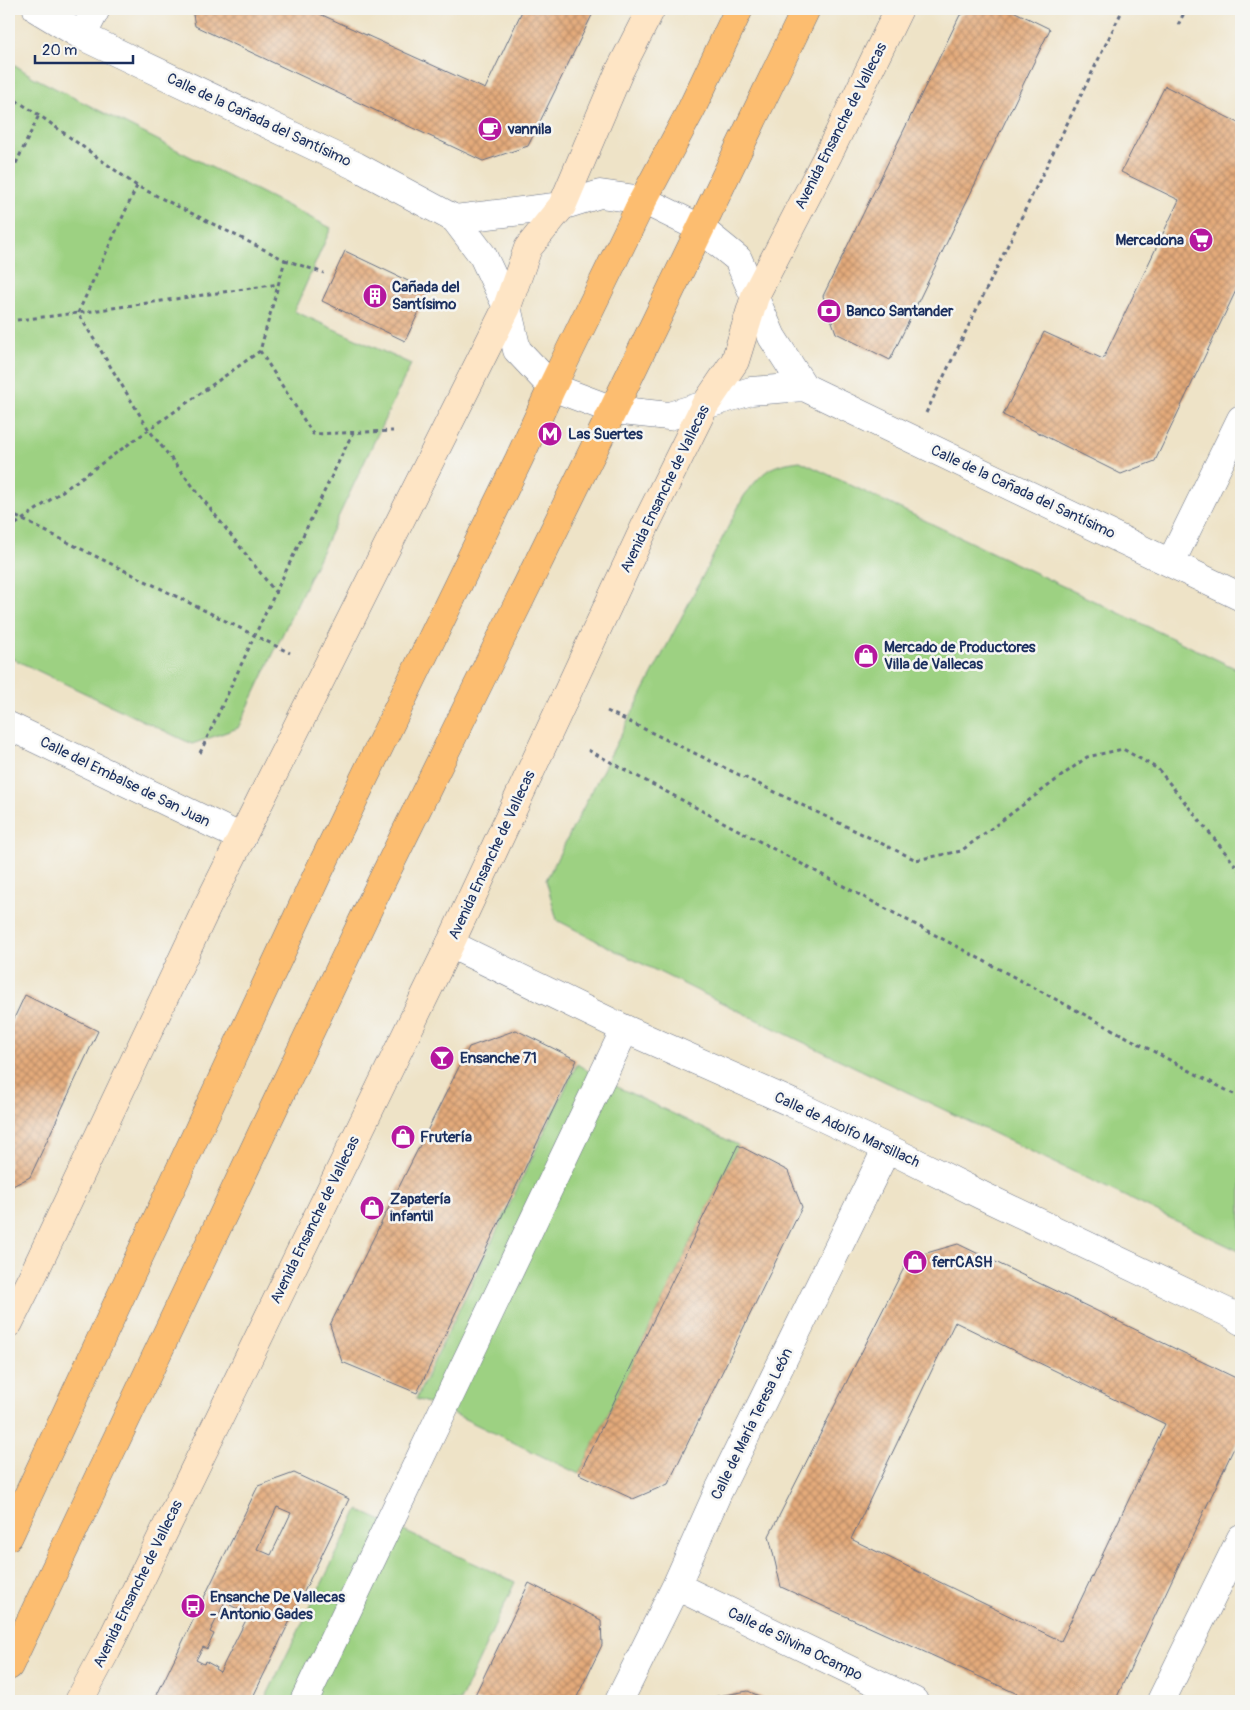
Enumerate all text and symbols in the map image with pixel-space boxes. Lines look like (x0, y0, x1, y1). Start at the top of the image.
scale bar (35, 32, 132, 64)
street label: Avenida Ensanche de Vallecas (791, 39, 891, 212)
text: 20 m (42, 41, 77, 60)
street label: Calle de la Cañada del Santísimo (164, 69, 354, 171)
cafe icon: vannila (477, 116, 503, 142)
place label: vannila (507, 120, 551, 139)
supermarket icon: Mercadona (1188, 227, 1214, 253)
place label: Mercadona (1115, 231, 1184, 250)
place label: Cañada del Santísimo (392, 278, 460, 314)
building icon: Cañada del Santísimo (362, 283, 388, 309)
bank icon: Banco Santander (816, 298, 842, 324)
place label: Banco Santander (846, 302, 954, 321)
street label: Avenida Ensanche de Vallecas (616, 402, 714, 576)
metro station icon: Las Suertes (537, 421, 563, 447)
place label: Las Suertes (568, 425, 643, 444)
street label: Calle de la Cañada del Santísimo (928, 441, 1118, 543)
place label: Mercado de Productores Villa de Vallecas (884, 638, 1036, 674)
shop icon: Mercado de Productores Villa de Vallecas (853, 643, 879, 669)
street label: Calle del Embalse de San Juan (37, 732, 213, 832)
street label: Avenida Ensanche de Vallecas (444, 767, 540, 943)
bar icon: Ensanche 71 (429, 1045, 455, 1071)
place label: Ensanche 71 (460, 1049, 537, 1068)
street label: Calle de Adolfo Marsillach (771, 1088, 923, 1172)
shop icon: Frutería (390, 1124, 416, 1150)
place label: Frutería (420, 1128, 472, 1147)
street label: Avenida Ensanche de Vallecas (266, 1133, 364, 1307)
place label: Zapatería infantil (390, 1190, 451, 1226)
shop icon: Zapatería infantil (359, 1195, 385, 1221)
shop icon: ferrCASH (902, 1249, 928, 1275)
place label: ferrCASH (932, 1253, 993, 1272)
street label: Calle de María Teresa León (707, 1345, 797, 1503)
street label: Avenida Ensanche de Vallecas (89, 1497, 187, 1671)
place label: Ensanche De Vallecas - Antonio Gades (210, 1588, 345, 1624)
bus stop icon: Ensanche De Vallecas - Antonio Gades (180, 1593, 206, 1619)
street label: Calle de Silvina Ocampo (724, 1603, 866, 1685)

